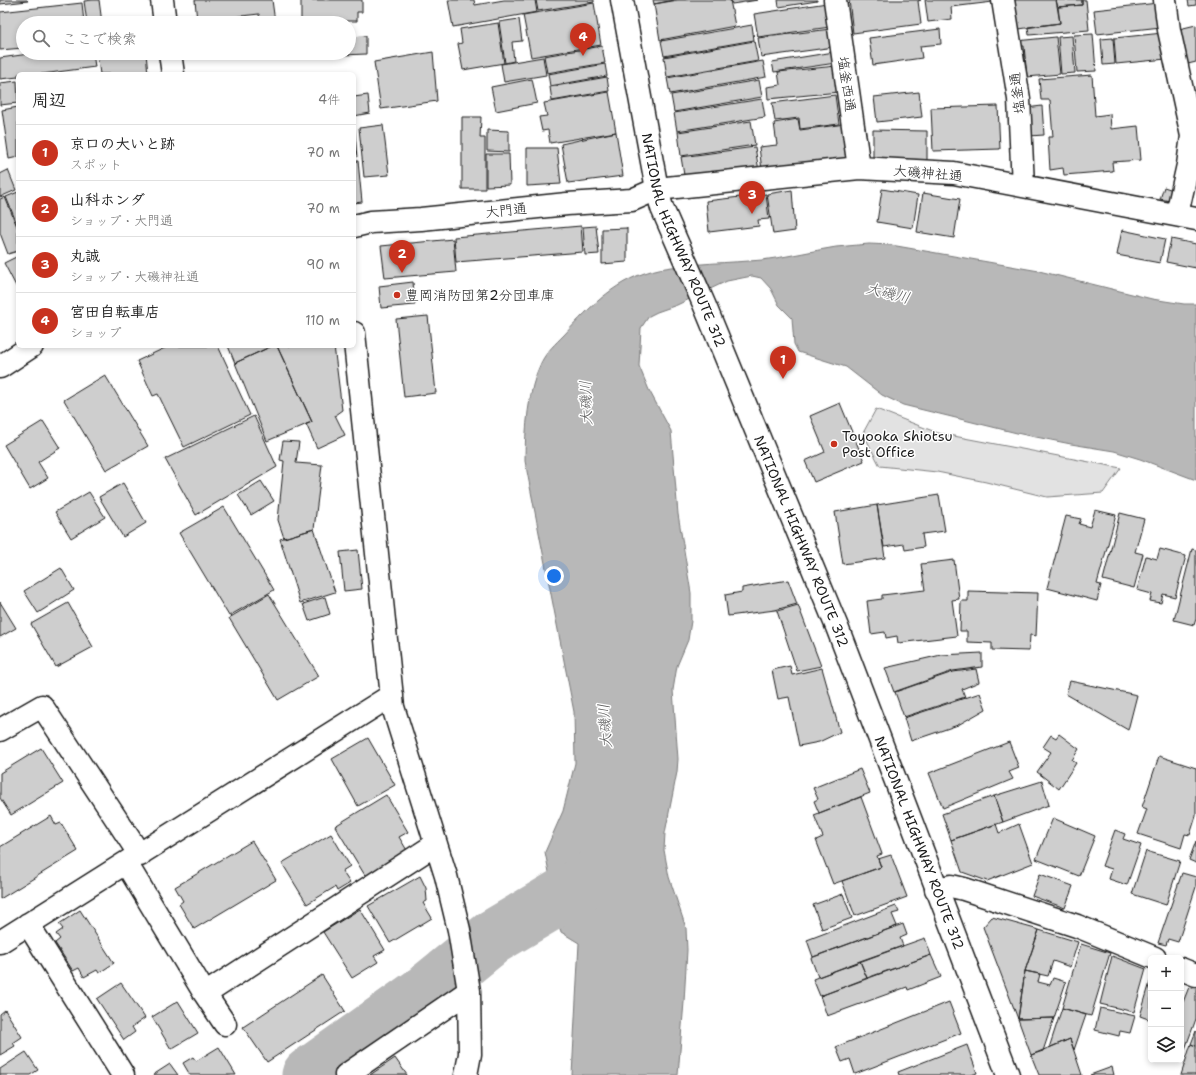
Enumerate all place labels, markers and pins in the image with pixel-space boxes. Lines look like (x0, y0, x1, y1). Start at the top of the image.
pin: 4 (570, 23, 596, 56)
pin: 3 (739, 181, 765, 214)
pin: 2 (389, 240, 415, 273)
place label: 豊岡消防団第2分団車庫 (405, 286, 555, 304)
marker: 豊岡消防団第2分団車庫 (392, 290, 402, 300)
pin: 1 (770, 346, 796, 379)
place label: Toyooka Shiotsu Post Office (842, 427, 953, 461)
marker: Toyooka Shiotsu Post Office (829, 439, 839, 449)

